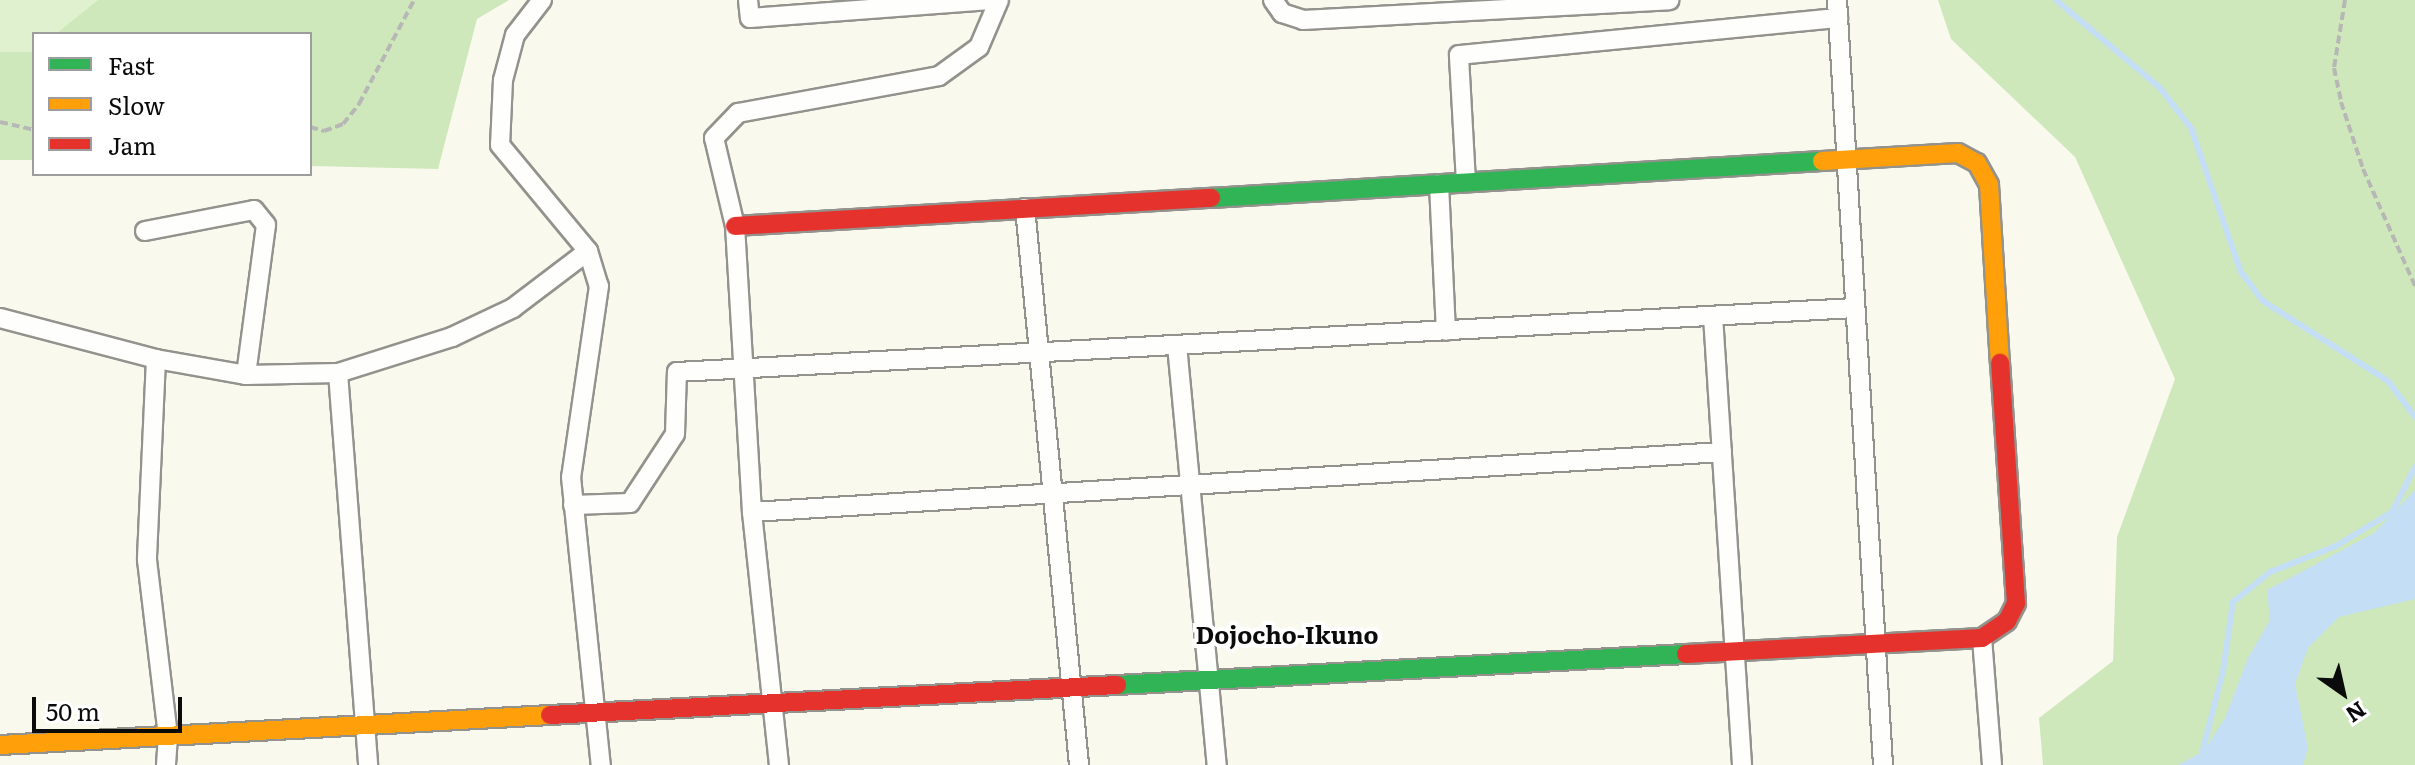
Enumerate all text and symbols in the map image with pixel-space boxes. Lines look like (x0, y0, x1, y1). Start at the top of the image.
legend (32, 32, 312, 176)
text: Fast (108, 47, 155, 82)
text: Slow (108, 87, 165, 122)
text: Jam (108, 127, 156, 162)
district label: Dojocho-Ikuno (1196, 620, 1378, 648)
north arrow (2303, 653, 2383, 733)
scale bar (36, 681, 186, 731)
text: 50 m (46, 693, 100, 728)
text: N (2340, 694, 2374, 732)

